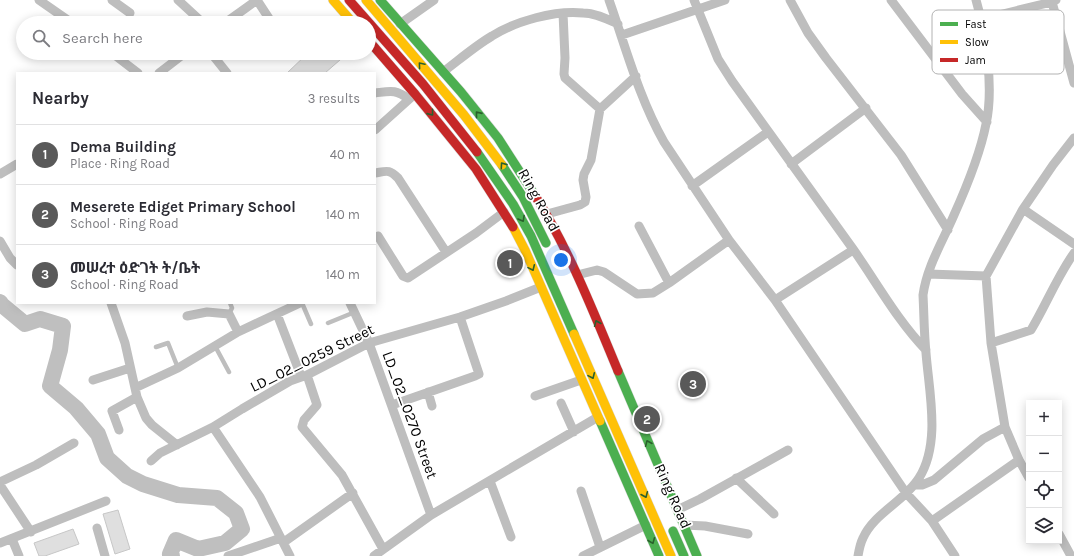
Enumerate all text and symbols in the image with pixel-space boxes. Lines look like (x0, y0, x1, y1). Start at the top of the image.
legend (932, 10, 1064, 74)
search box (16, 16, 376, 60)
text: Fast (965, 18, 986, 31)
icon: search (30, 27, 52, 49)
text: Search here (62, 29, 143, 47)
text: Slow (965, 36, 989, 49)
text: Jam (965, 54, 986, 67)
one-way arrow (418, 62, 425, 69)
text: Nearby (32, 88, 89, 108)
text: 3 results (308, 91, 360, 106)
one-way arrow (426, 108, 433, 115)
one-way arrow (476, 111, 483, 118)
text: Dema Building (70, 138, 176, 156)
text: 1 (43, 147, 47, 162)
text: 40 m (330, 147, 360, 162)
text: Place · Ring Road (70, 156, 170, 171)
one-way arrow (501, 163, 508, 170)
street label: Ring Road (514, 165, 564, 235)
text: Meserete Ediget Primary School (70, 198, 296, 216)
text: 2 (41, 207, 49, 222)
text: 140 m (325, 207, 360, 222)
one-way arrow (517, 215, 525, 222)
text: School · Ring Road (70, 216, 179, 231)
pin: 1 (497, 248, 523, 278)
your location (551, 250, 571, 270)
text: መሠረተ ዕድገት ት/ቤት (70, 259, 200, 277)
one-way arrow (528, 264, 536, 271)
text: 3 (41, 267, 49, 282)
text: 140 m (325, 267, 360, 282)
text: School · Ring Road (70, 277, 179, 292)
street label: LD_02_0259 Street (247, 320, 377, 396)
one-way arrow (594, 320, 602, 328)
street label: LD_02_0270 Street (379, 349, 442, 482)
pin: 3 (680, 369, 706, 399)
one-way arrow (588, 372, 596, 379)
map controls (1026, 400, 1062, 544)
button: + (1026, 400, 1062, 436)
pin: 2 (634, 404, 660, 434)
button: − (1026, 436, 1062, 472)
one-way arrow (645, 439, 653, 447)
street label: Ring Road (651, 461, 695, 531)
button: locate (1026, 472, 1062, 508)
one-way arrow (640, 490, 648, 498)
button: layers (1026, 508, 1062, 544)
one-way arrow (648, 537, 656, 544)

